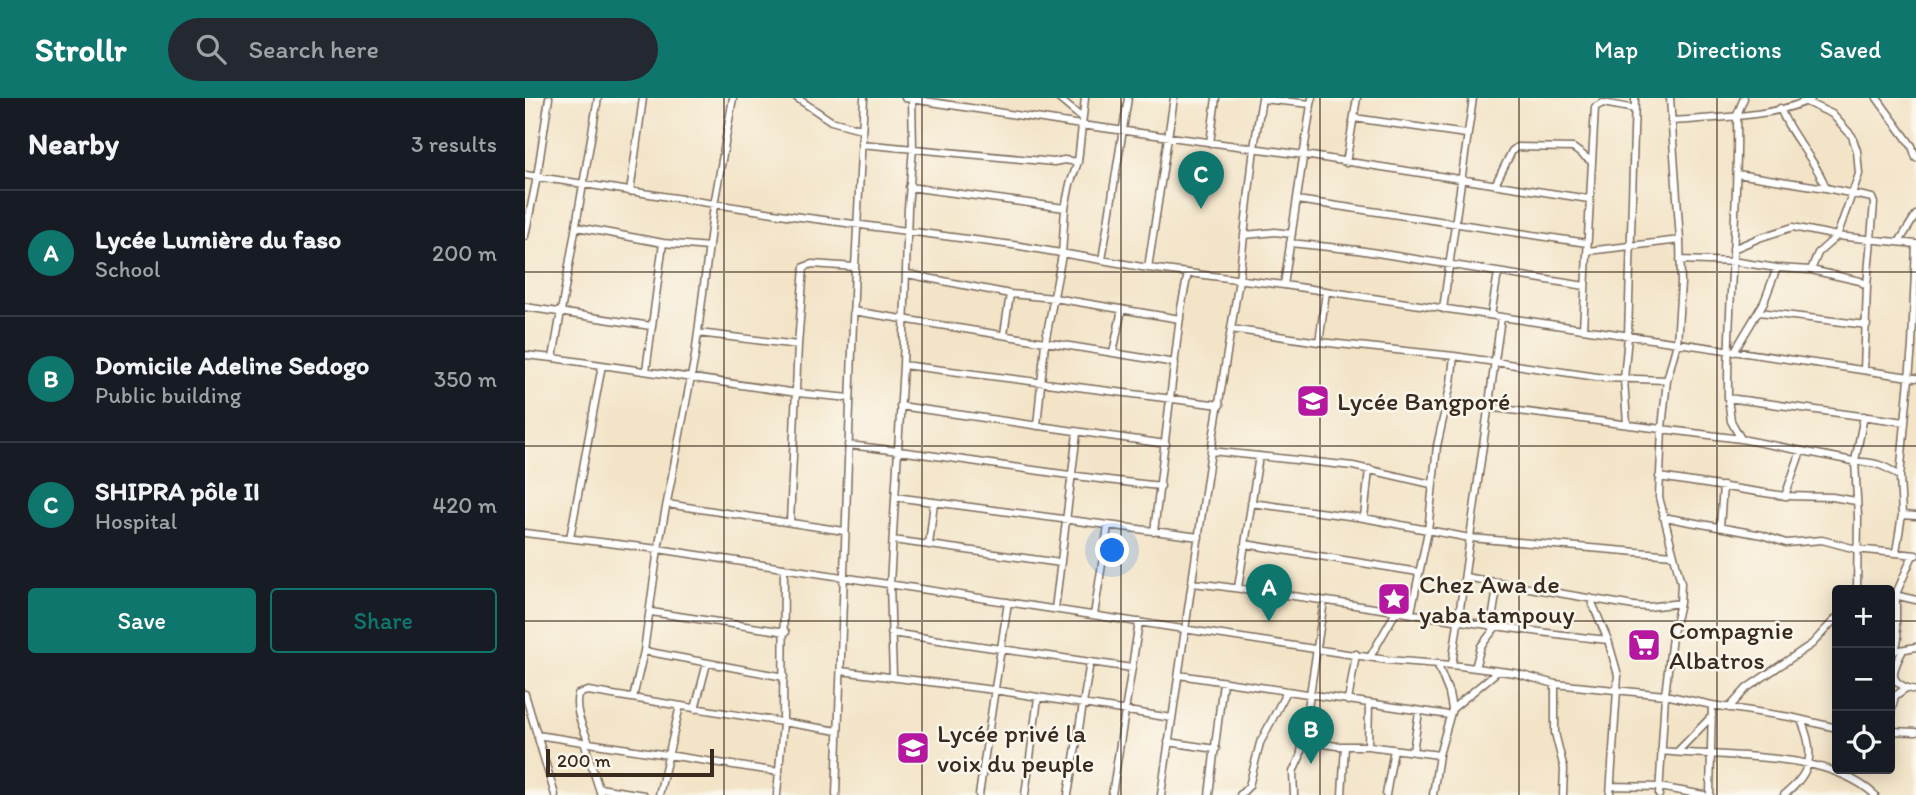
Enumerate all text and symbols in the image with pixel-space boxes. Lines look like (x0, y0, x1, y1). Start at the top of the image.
search box (168, 18, 658, 81)
text: Strollr (35, 30, 126, 69)
icon: search (192, 30, 230, 68)
text: Search here (248, 33, 379, 65)
text: Map (1594, 35, 1638, 64)
text: Directions (1676, 35, 1782, 64)
text: Saved (1820, 35, 1881, 64)
text: Nearby (28, 125, 119, 162)
text: 3 results (411, 130, 497, 158)
pin: C (1178, 151, 1224, 209)
text: Lycée Lumière du faso (95, 223, 341, 255)
text: A (44, 239, 58, 267)
text: 200 m (432, 239, 497, 267)
text: School (95, 255, 160, 283)
text: Domicile Adeline Sedogo (95, 349, 369, 381)
text: B (44, 365, 58, 393)
text: 350 m (434, 365, 497, 393)
text: Public building (95, 381, 241, 409)
school or university icon: Lycée Bangporé (1294, 382, 1332, 420)
place label: Lycée Bangporé (1337, 385, 1510, 417)
text: SHIPRA pôle II (95, 475, 260, 507)
text: C (44, 491, 58, 519)
text: 420 m (432, 491, 497, 519)
text: Hospital (95, 507, 177, 535)
your location (1095, 533, 1129, 567)
pin: A (1246, 564, 1292, 622)
place label: Chez Awa de yaba tampouy (1419, 568, 1575, 630)
place icon: Chez Awa de yaba tampouy (1375, 580, 1413, 618)
map controls (1832, 585, 1895, 774)
button: + (1832, 585, 1895, 648)
button: Save (28, 588, 256, 653)
button: Share (270, 588, 497, 653)
place label: Compagnie Albatros (1669, 614, 1794, 676)
supermarket icon: Compagnie Albatros (1625, 626, 1663, 664)
button: − (1832, 648, 1895, 711)
pin: B (1288, 706, 1334, 764)
button: locate (1832, 711, 1895, 774)
place label: Lycée privé la voix du peuple (937, 717, 1094, 779)
school or university icon: Lycée privé la voix du peuple (894, 729, 932, 767)
scale bar (546, 746, 714, 778)
text: 200 m (557, 749, 611, 772)

